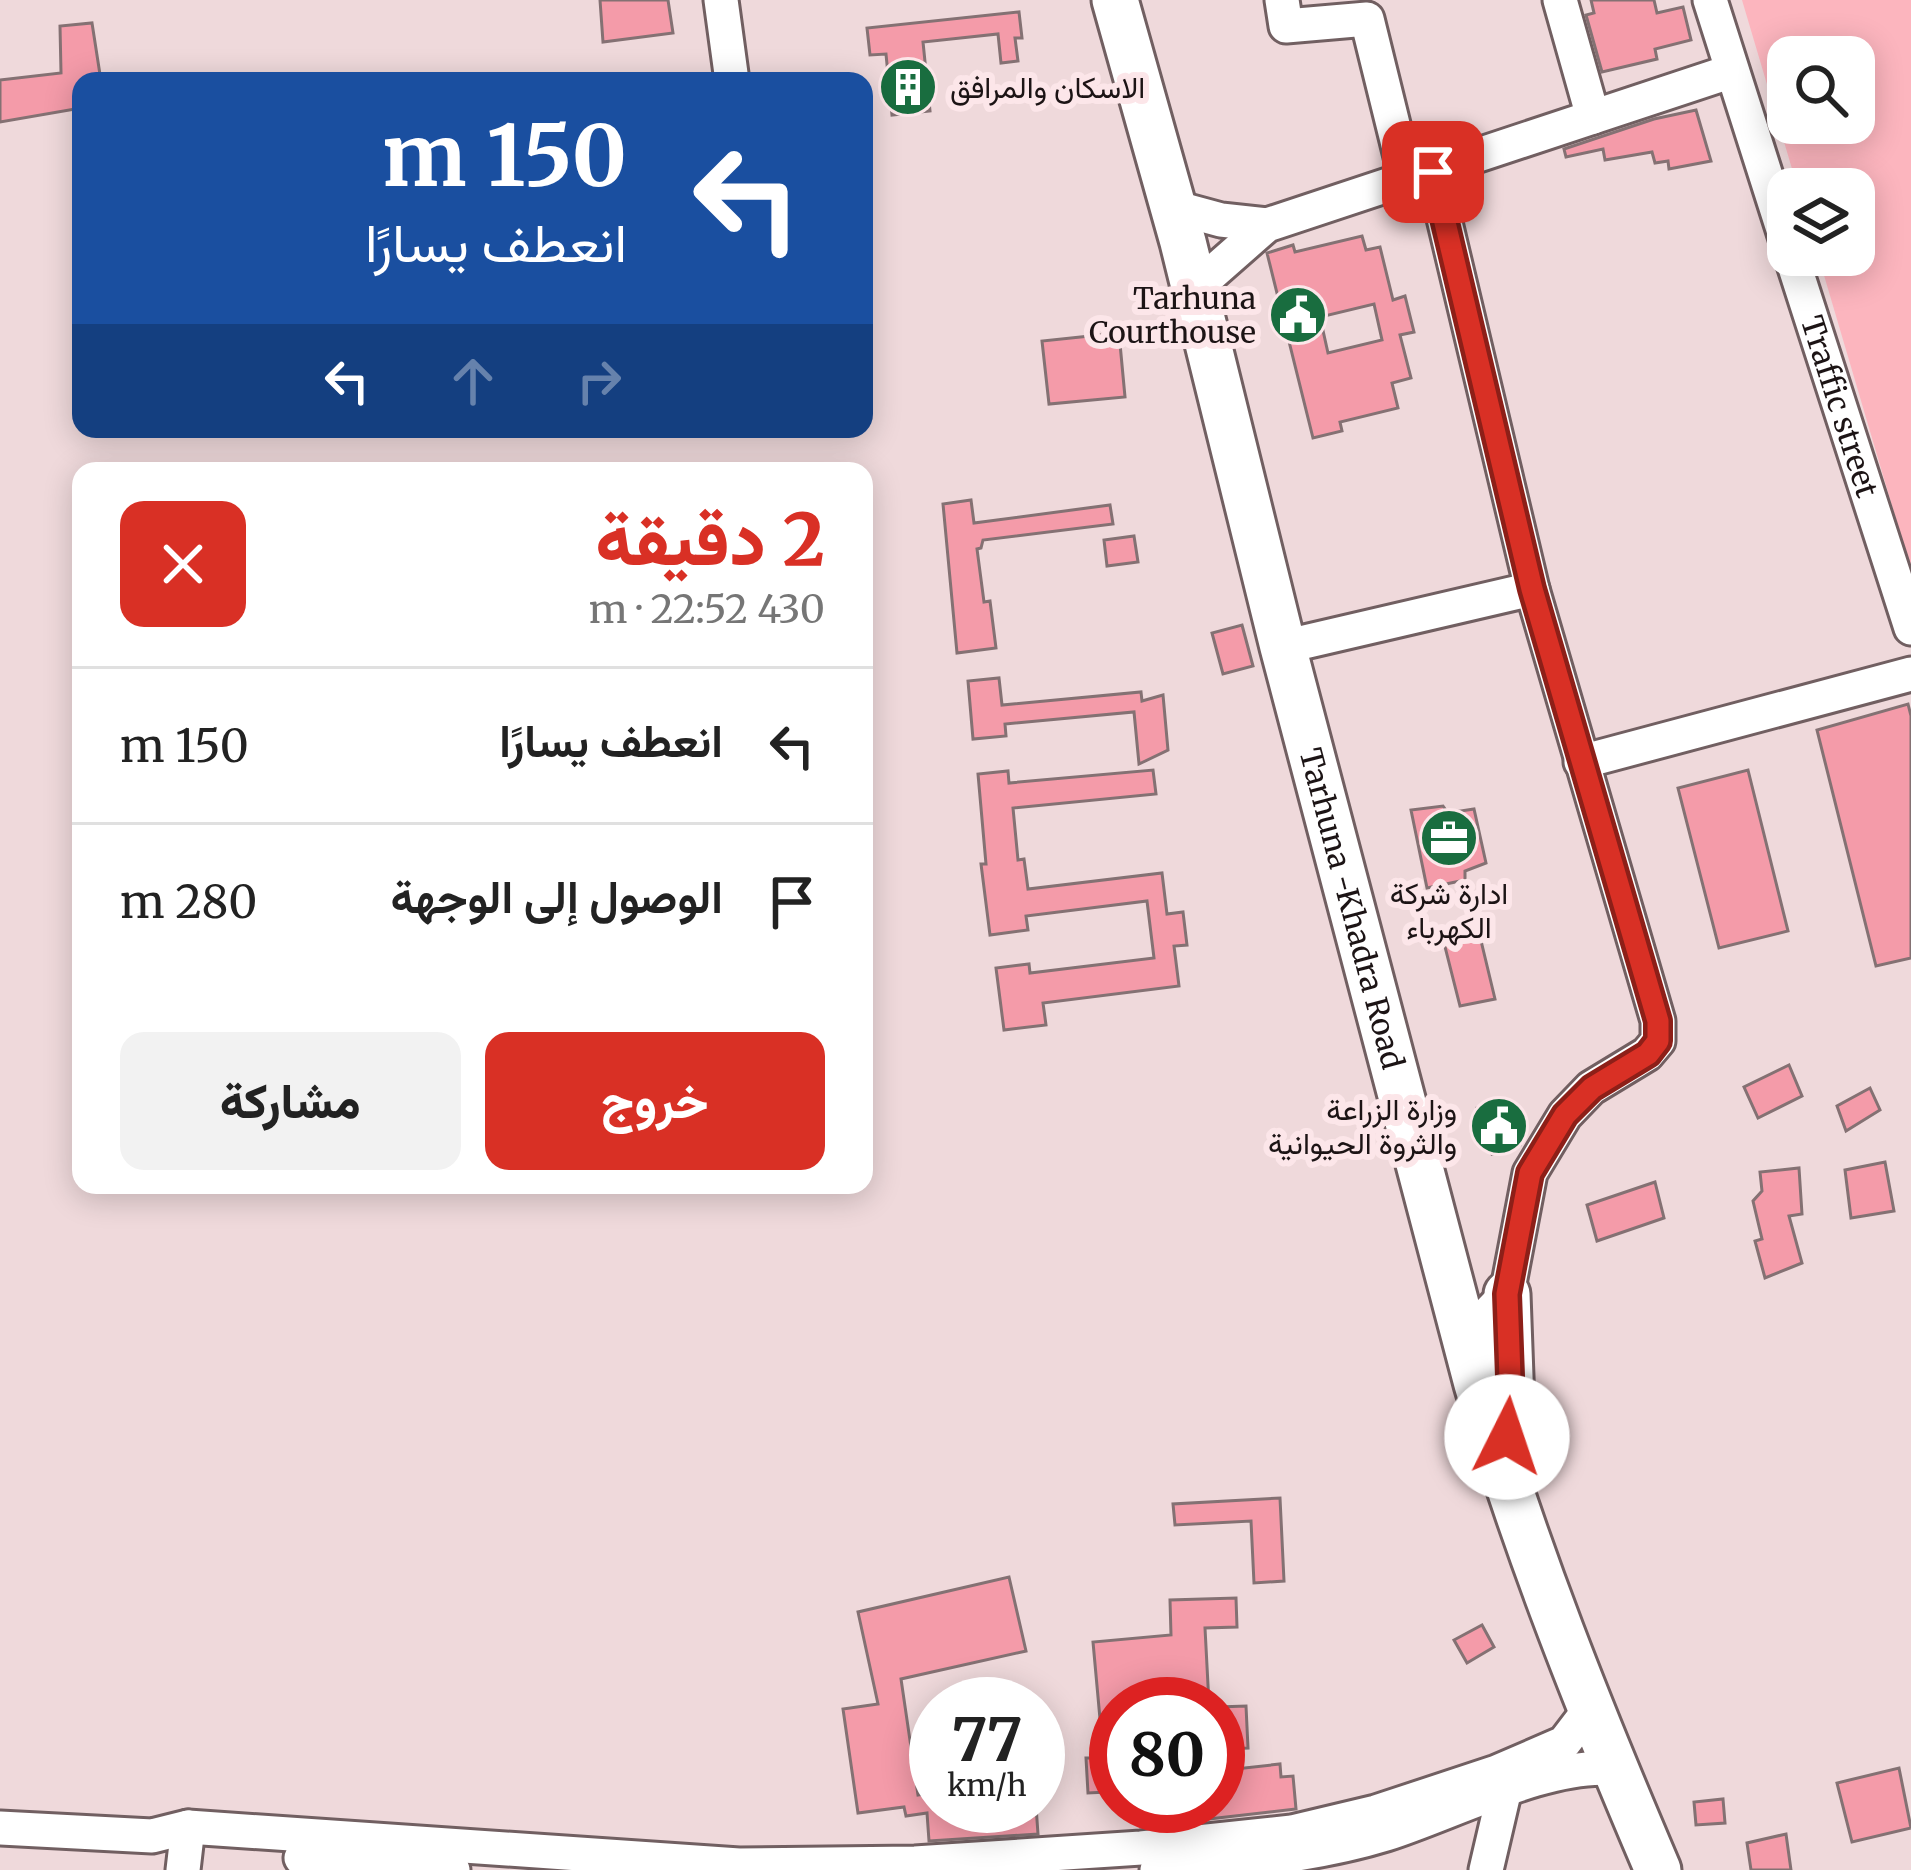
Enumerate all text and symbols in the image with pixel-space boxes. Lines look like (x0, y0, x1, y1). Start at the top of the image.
map controls (1767, 36, 1875, 276)
button: search (1767, 36, 1875, 144)
building icon: الاسكان والمرافق (877, 56, 939, 118)
place label: الاسكان والمرافق (950, 68, 1145, 106)
text: 150 m (382, 103, 627, 209)
icon: left (669, 120, 825, 276)
pin (1382, 121, 1484, 223)
icon: arrive (1400, 139, 1466, 205)
button: layers (1767, 168, 1875, 276)
text: انعطف يسارًا (365, 209, 627, 277)
place label: Tarhuna Courthouse (1089, 279, 1256, 351)
public building icon: Tarhuna Courthouse (1267, 284, 1329, 346)
street label: Traffic street (1793, 311, 1887, 502)
icon: left (314, 348, 380, 414)
icon: ahead (440, 348, 506, 414)
icon: right (566, 348, 632, 414)
text: 2 دقيقة (595, 494, 825, 585)
button: close (120, 501, 246, 627)
text: 430 m · 22:52 (589, 585, 825, 634)
text: انعطف يسارًا (499, 713, 723, 769)
icon: left (759, 713, 825, 779)
text: 150 m (120, 718, 249, 774)
street label: Tarhuna -Khadra Road (1291, 744, 1412, 1073)
office icon: ادارة شركة الكهرباء (1418, 807, 1480, 869)
text: الوصول إلى الوجهة (391, 869, 723, 925)
icon: arrive (759, 869, 825, 935)
text: 280 m (120, 874, 257, 930)
place label: ادارة شركة الكهرباء (1390, 874, 1508, 946)
button: مشاركة (120, 1032, 461, 1170)
button: خروج (485, 1032, 825, 1170)
place label: وزارة الزراعة والثروة الحيوانية (1268, 1090, 1457, 1162)
public building icon: وزارة الزراعة والثروة الحيوانية (1468, 1095, 1530, 1157)
position arrow (1444, 1374, 1570, 1500)
speed limit sign: 80 (1089, 1677, 1245, 1833)
text: 77 (951, 1702, 1023, 1777)
text: km/h (947, 1766, 1027, 1804)

